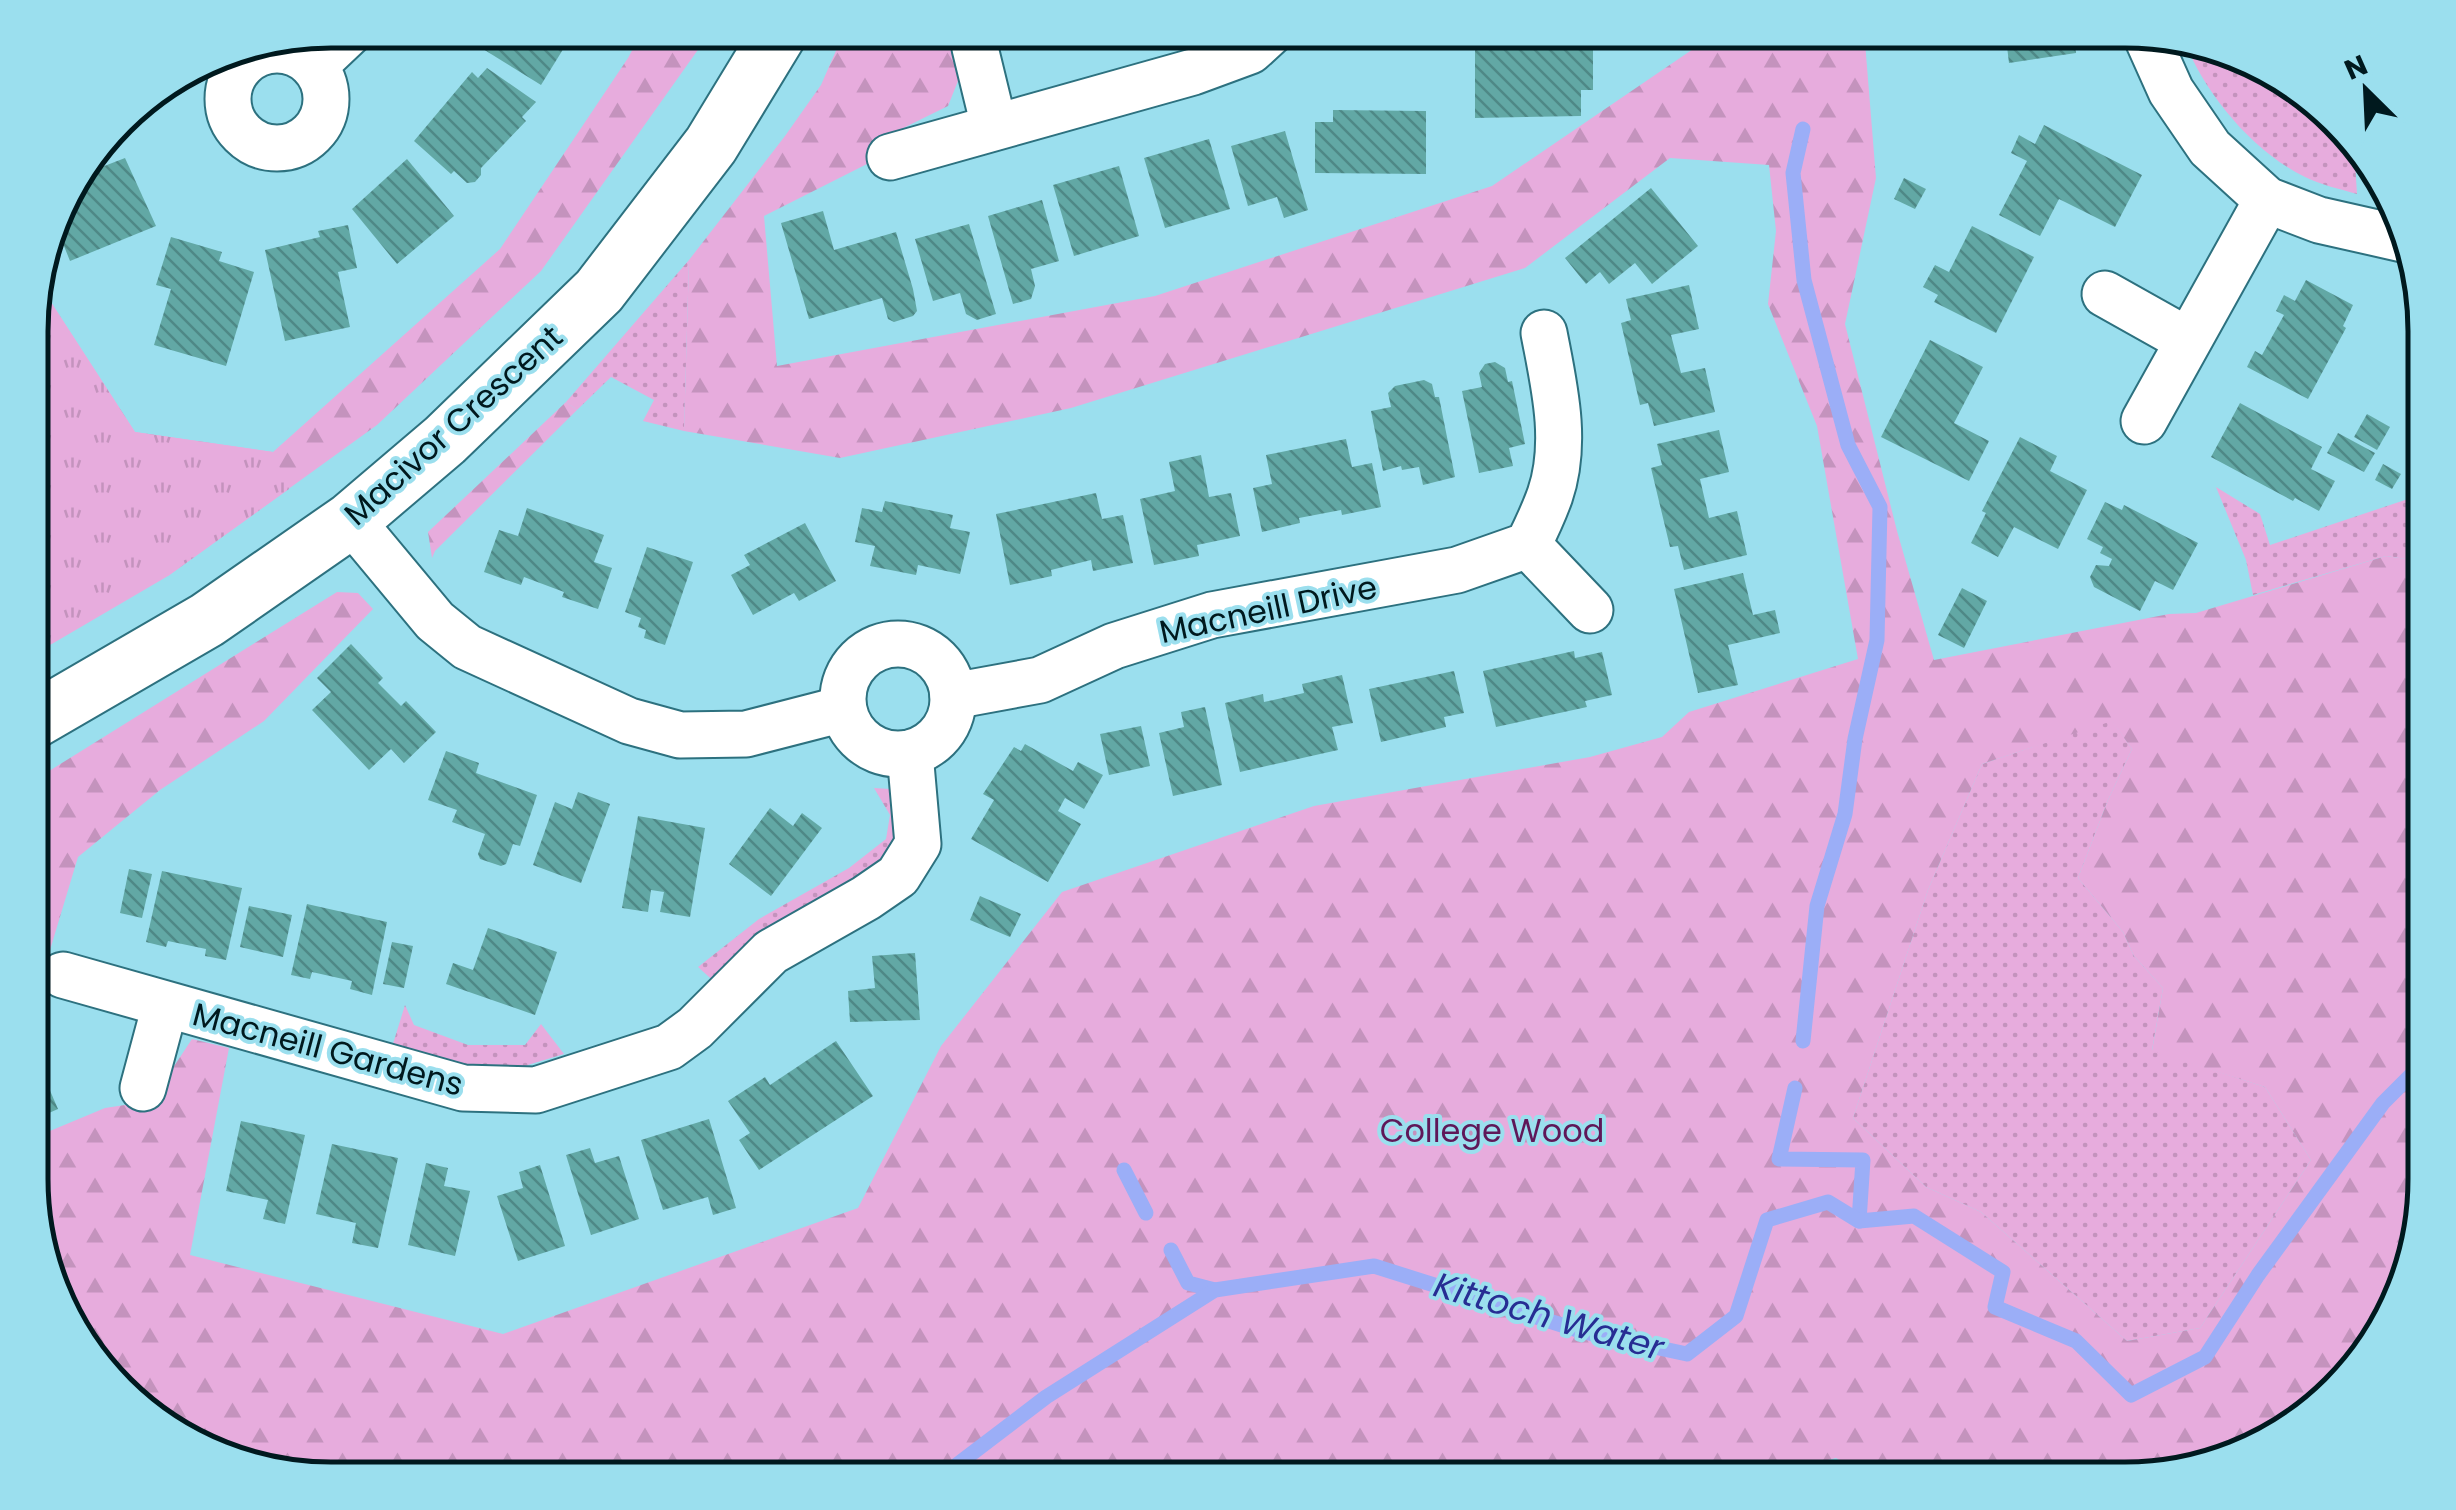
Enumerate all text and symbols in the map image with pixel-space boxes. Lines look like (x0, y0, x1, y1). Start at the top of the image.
north arrow (2316, 40, 2416, 140)
text: N (2338, 46, 2374, 90)
street label: Macivor Crescent (334, 315, 572, 535)
street label: Macneill Drive (1155, 564, 1381, 654)
street label: Macneill Gardens (188, 991, 468, 1107)
park label: College Wood (1380, 1108, 1604, 1153)
water label: Kittoch Water (1428, 1260, 1670, 1372)

